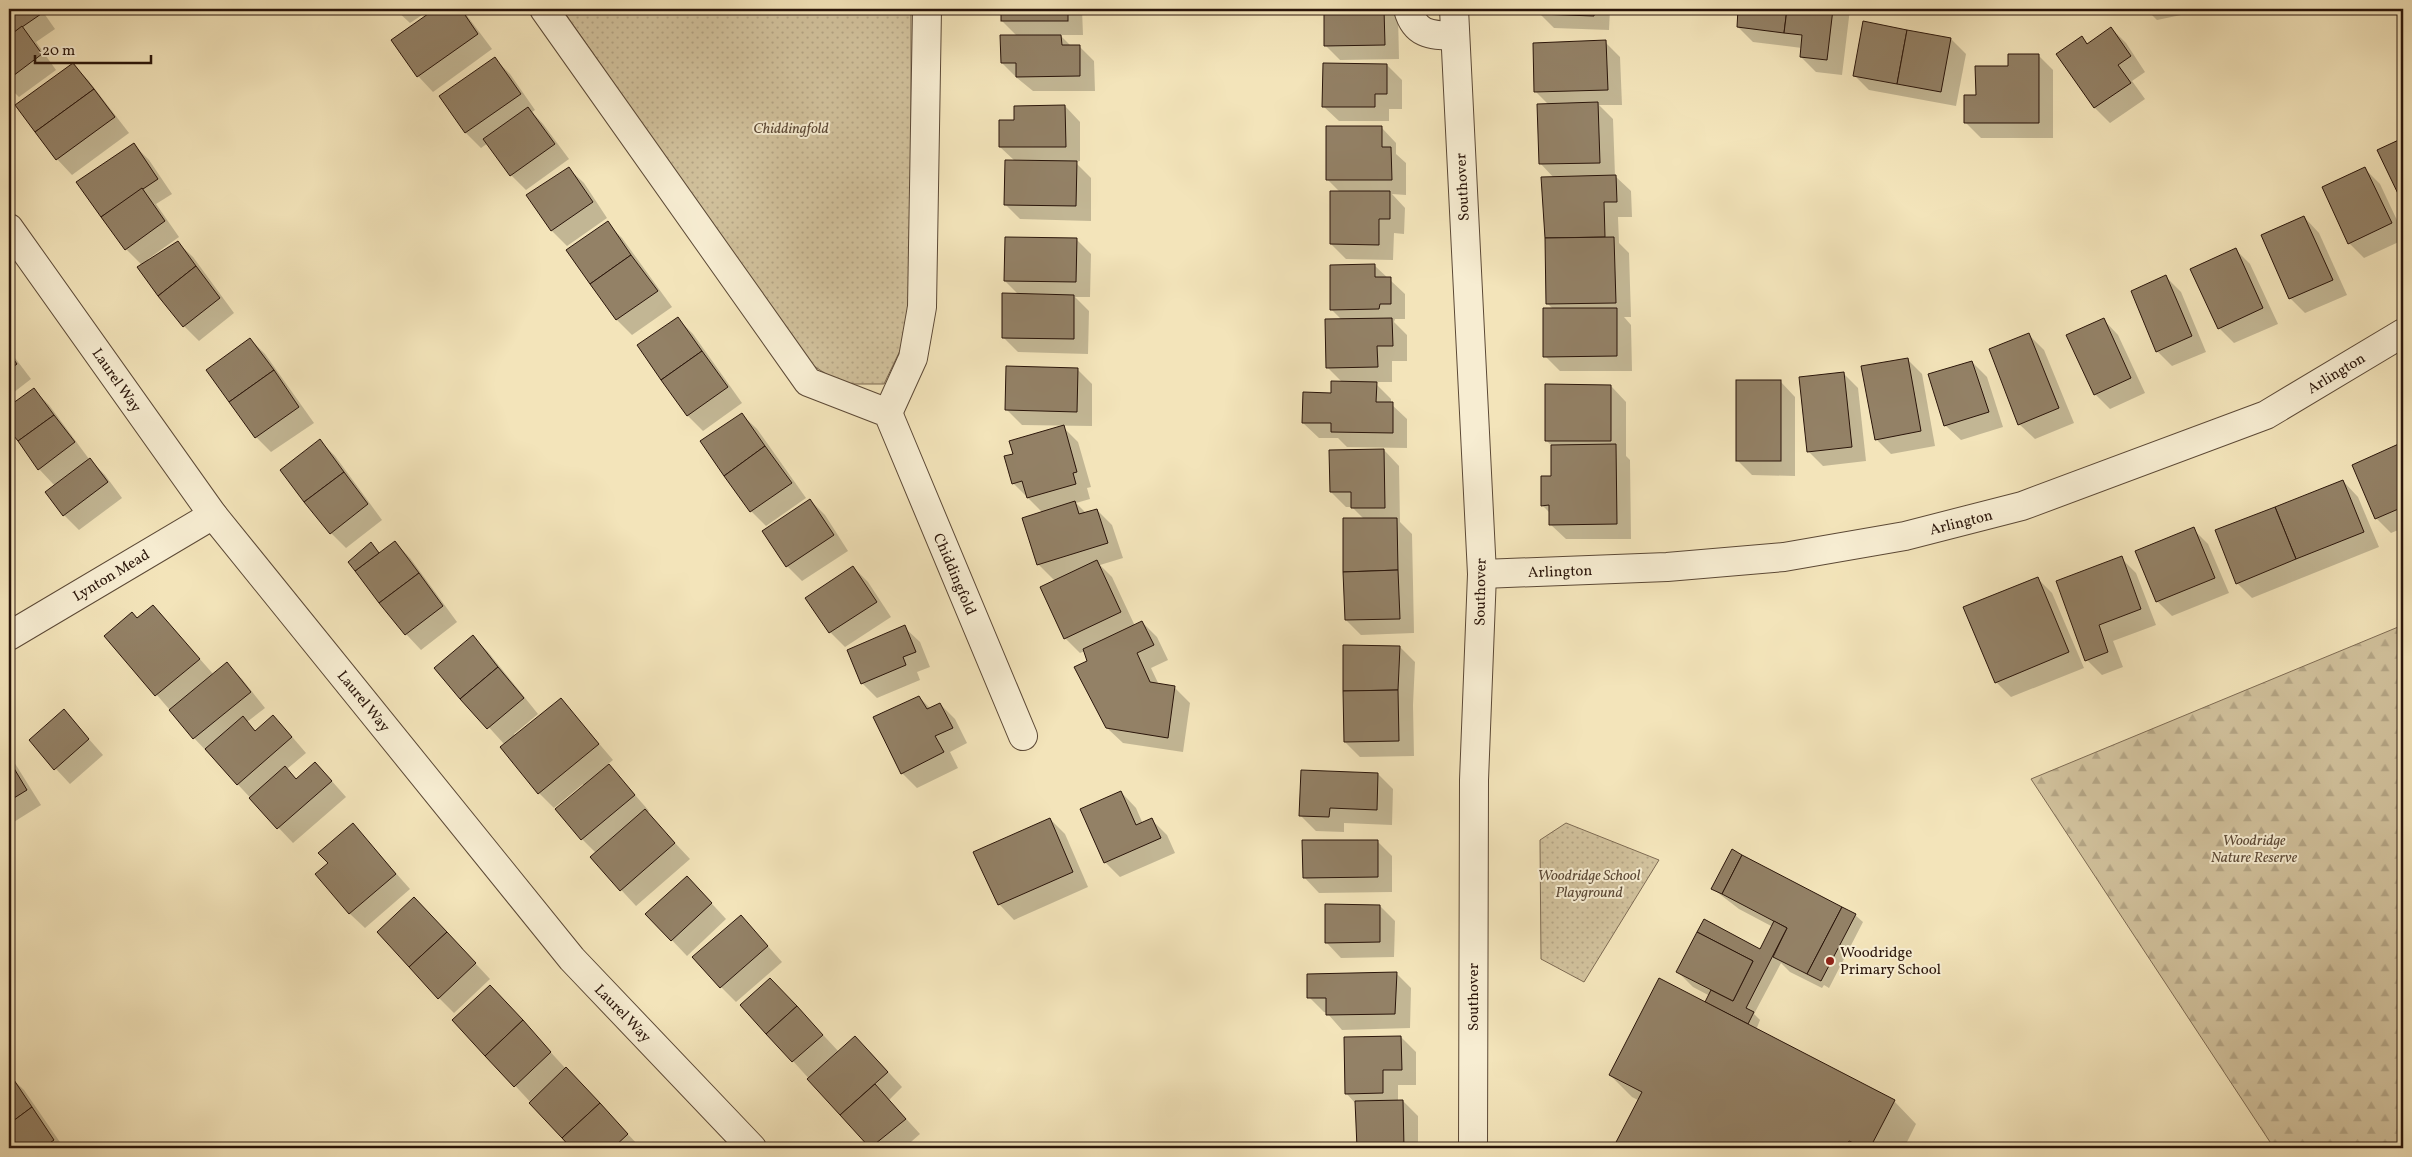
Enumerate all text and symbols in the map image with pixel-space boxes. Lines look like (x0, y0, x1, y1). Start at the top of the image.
scale bar (35, 32, 151, 64)
text: 20 m (42, 41, 75, 62)
park label: Chiddingfold (753, 119, 829, 140)
street label: Southover (1451, 152, 1476, 221)
street label: Laurel Way (86, 345, 146, 417)
street label: Arlington (2304, 349, 2370, 400)
street label: Arlington (1928, 505, 1995, 541)
street label: Chiddingfold (927, 530, 980, 619)
street label: Lynton Mead (69, 545, 154, 607)
street label: Southover (1470, 558, 1493, 626)
street label: Arlington (1527, 561, 1593, 584)
street label: Laurel Way (331, 667, 394, 737)
park label: Woodridge Nature Reserve (2211, 831, 2298, 869)
park label: Woodridge School Playground (1538, 866, 1641, 904)
place label: Woodridge Primary School (1840, 943, 1941, 981)
marker: Woodridge Primary School (1824, 955, 1836, 967)
street label: Southover (1464, 963, 1485, 1031)
street label: Laurel Way (589, 980, 655, 1048)

